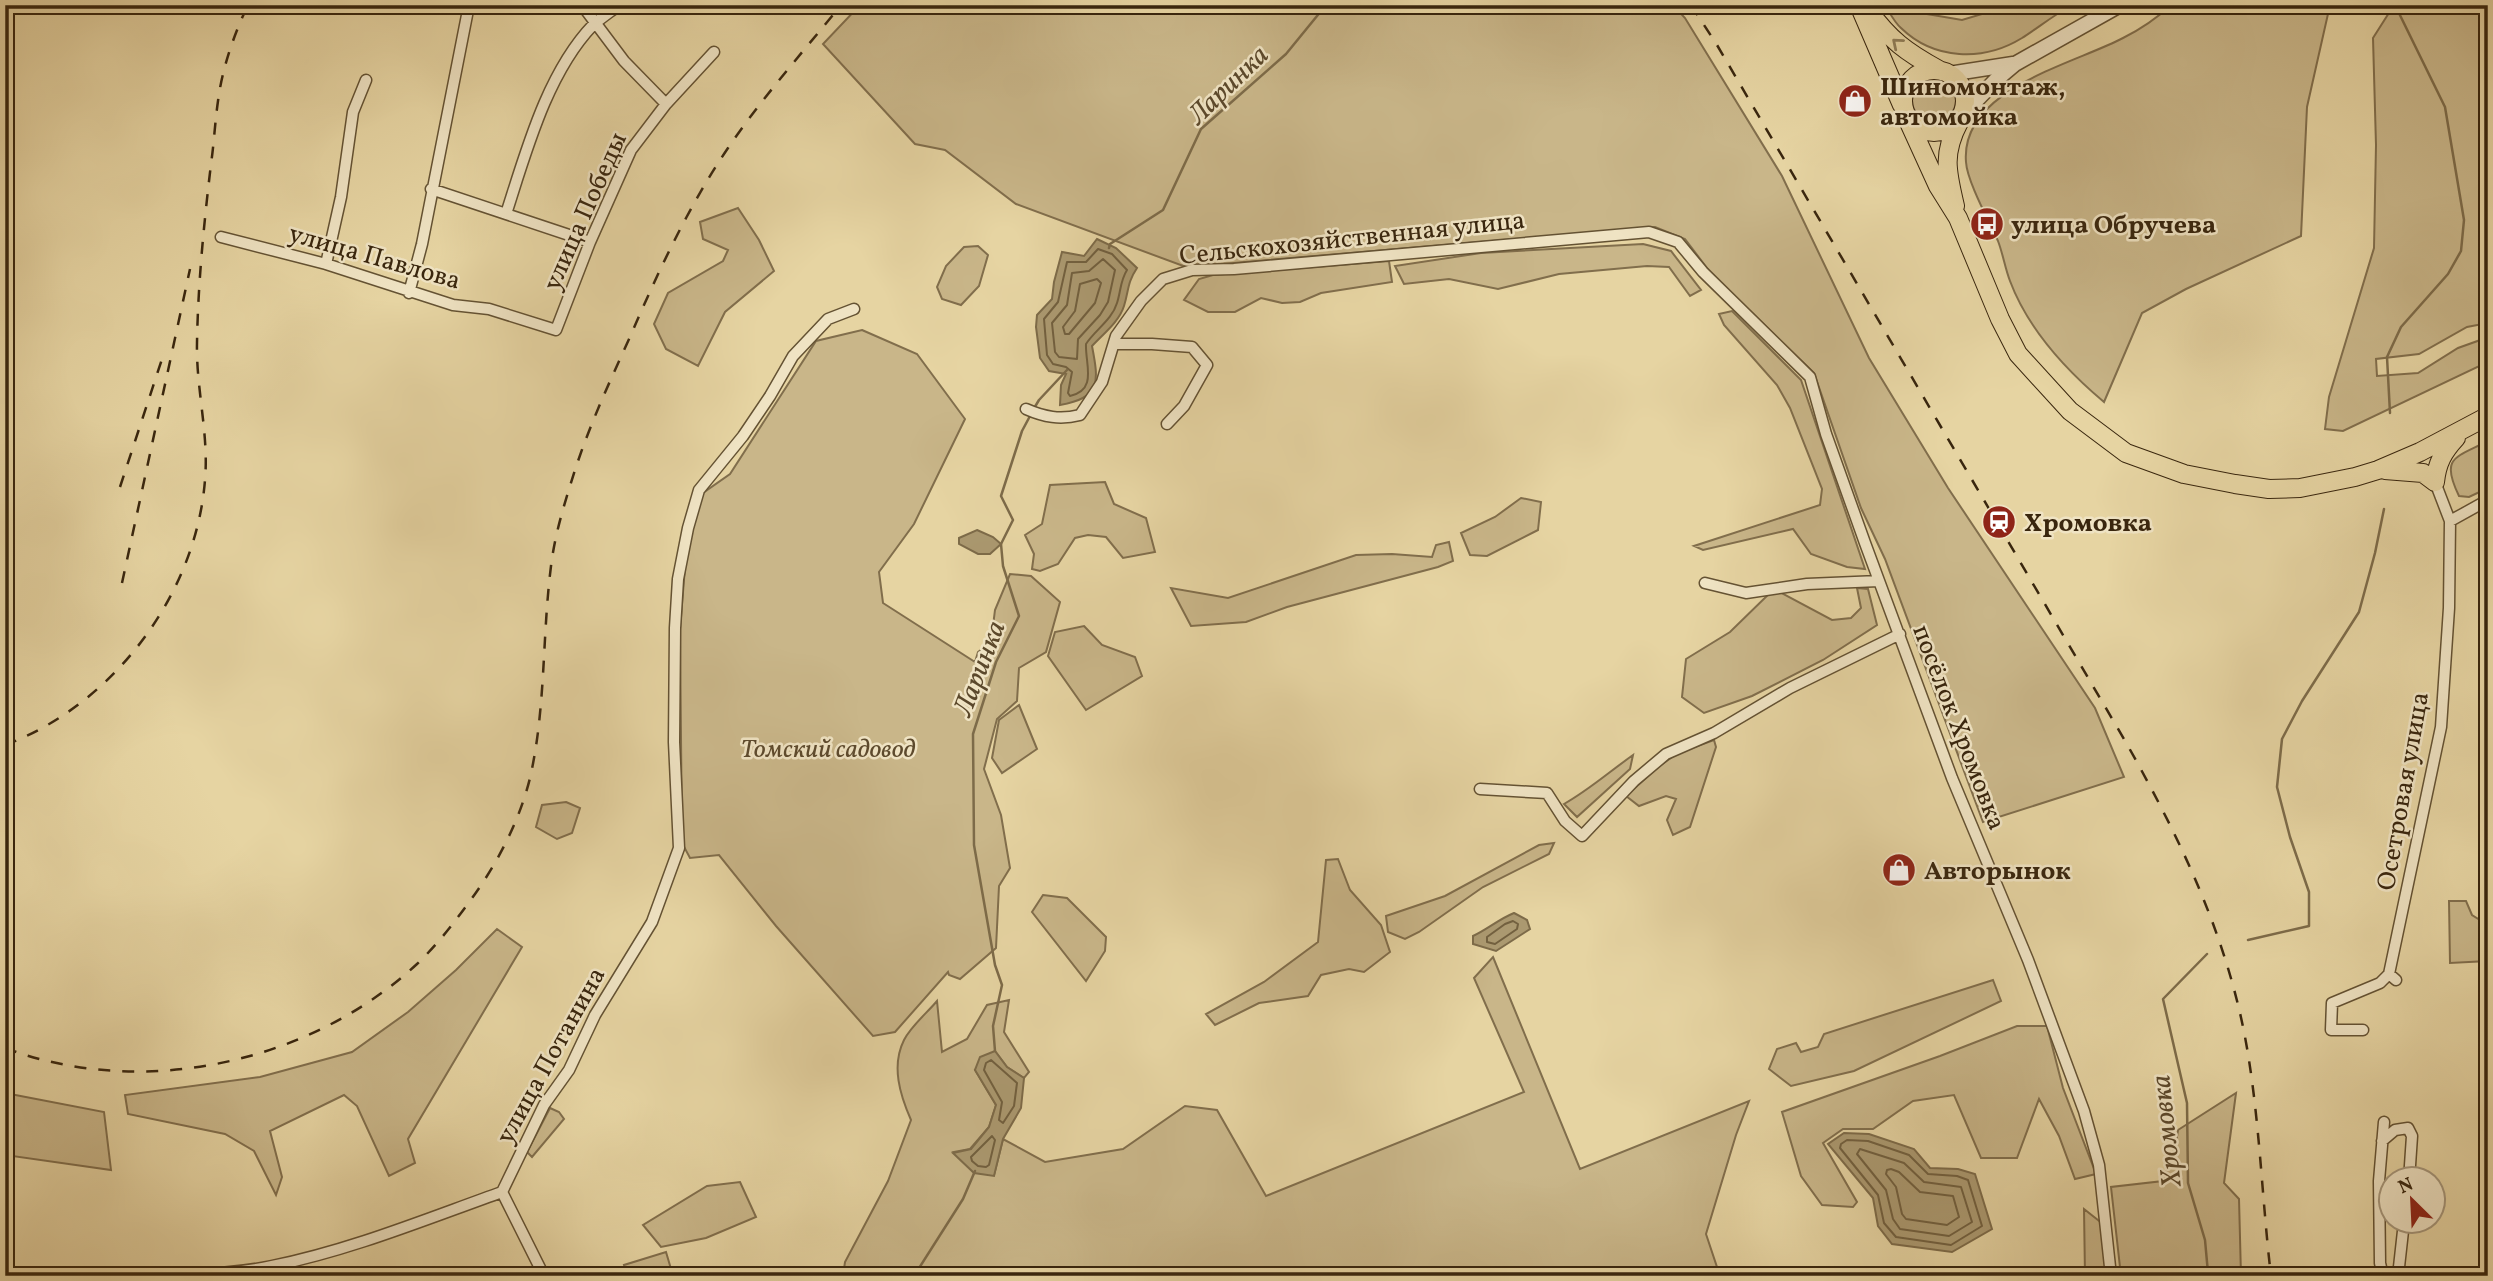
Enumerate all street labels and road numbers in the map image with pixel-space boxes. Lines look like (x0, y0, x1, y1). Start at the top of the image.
street label: улица Победы (535, 127, 637, 297)
street label: Сельскохозяйственная улица (1178, 203, 1527, 275)
street label: улица Павлова (284, 216, 465, 300)
street label: посёлок Хромовка (1902, 620, 2014, 836)
street label: Осетровая улица (2369, 689, 2439, 893)
street label: улица Потанина (488, 961, 615, 1151)

